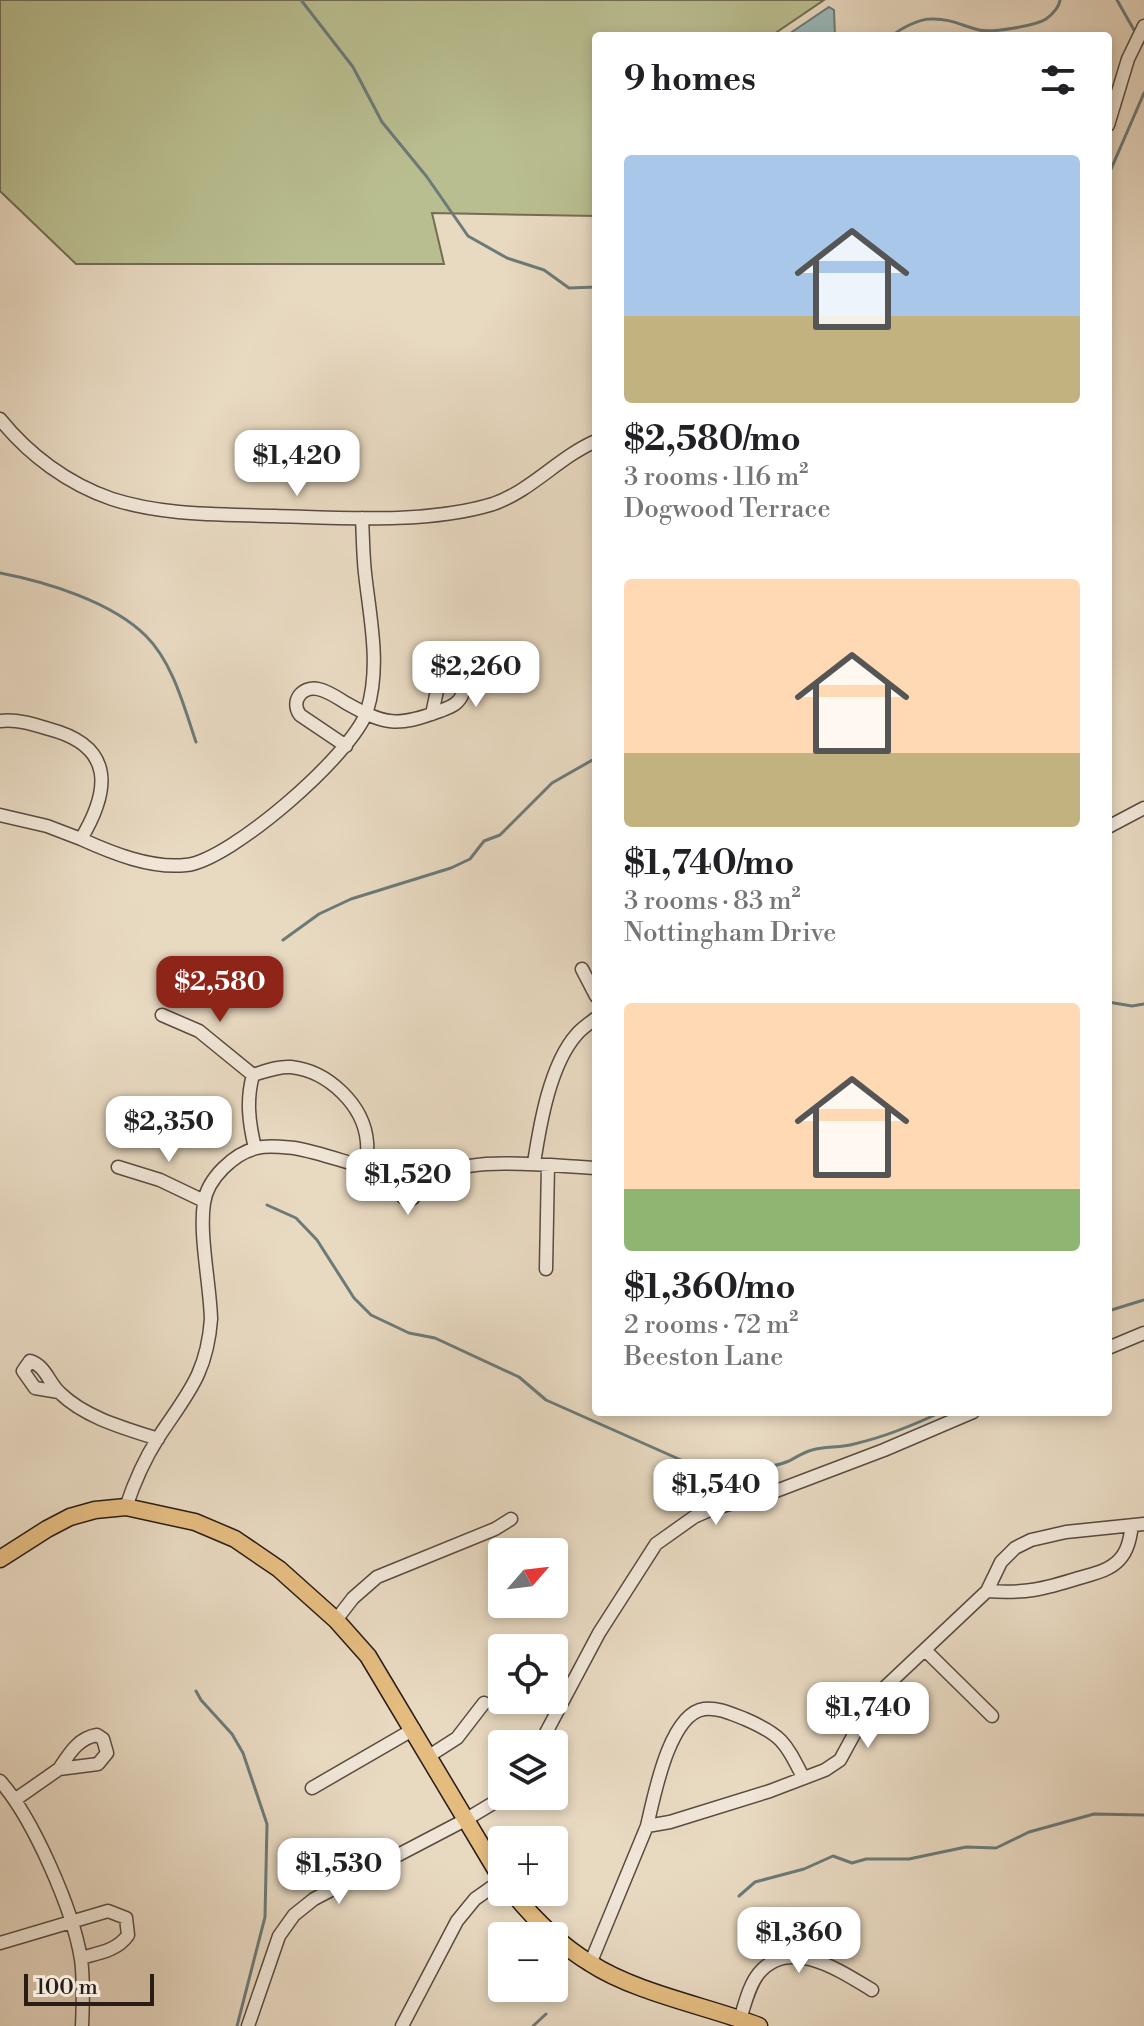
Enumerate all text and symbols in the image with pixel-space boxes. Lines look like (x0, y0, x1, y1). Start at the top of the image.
icon: filters (1036, 58, 1080, 102)
text: 9 homes (624, 59, 756, 101)
icon: home (780, 207, 924, 351)
text: $2,580/mo (624, 419, 801, 461)
pin: $1,420 (232, 430, 362, 498)
text: $1,420 (253, 440, 341, 472)
text: 3 rooms · 116 m² (624, 461, 808, 493)
text: Dogwood Terrace (624, 493, 831, 525)
icon: home (780, 631, 924, 775)
pin: $2,260 (411, 641, 541, 709)
text: $2,260 (430, 651, 522, 683)
text: $1,740/mo (624, 843, 794, 885)
text: 3 rooms · 83 m² (624, 885, 801, 917)
text: Nottingham Drive (624, 917, 836, 949)
pin: $2,580 (155, 956, 285, 1024)
text: $2,580 (174, 966, 266, 998)
icon: home (780, 1055, 924, 1199)
pin: $2,350 (104, 1096, 234, 1164)
text: $2,350 (124, 1106, 214, 1138)
pin: $1,520 (343, 1149, 473, 1217)
text: $1,520 (364, 1159, 452, 1191)
text: $1,360/mo (624, 1267, 795, 1309)
text: 2 rooms · 72 m² (624, 1309, 798, 1341)
text: Beeston Lane (624, 1341, 783, 1373)
pin: $1,540 (651, 1459, 781, 1527)
text: $1,540 (671, 1469, 761, 1501)
north arrow (488, 1538, 568, 1618)
map controls (488, 1538, 568, 2002)
button: locate (488, 1634, 568, 1714)
pin: $1,740 (803, 1682, 933, 1750)
text: $1,740 (825, 1692, 911, 1724)
button: layers (488, 1730, 568, 1810)
button: + (488, 1826, 568, 1906)
pin: $1,530 (274, 1838, 404, 1906)
text: $1,530 (296, 1848, 382, 1880)
pin: $1,360 (734, 1907, 864, 1975)
text: $1,360 (755, 1917, 843, 1949)
button: − (488, 1922, 568, 2002)
scale bar (24, 1970, 154, 2006)
text: 100 m (36, 1974, 98, 2001)

